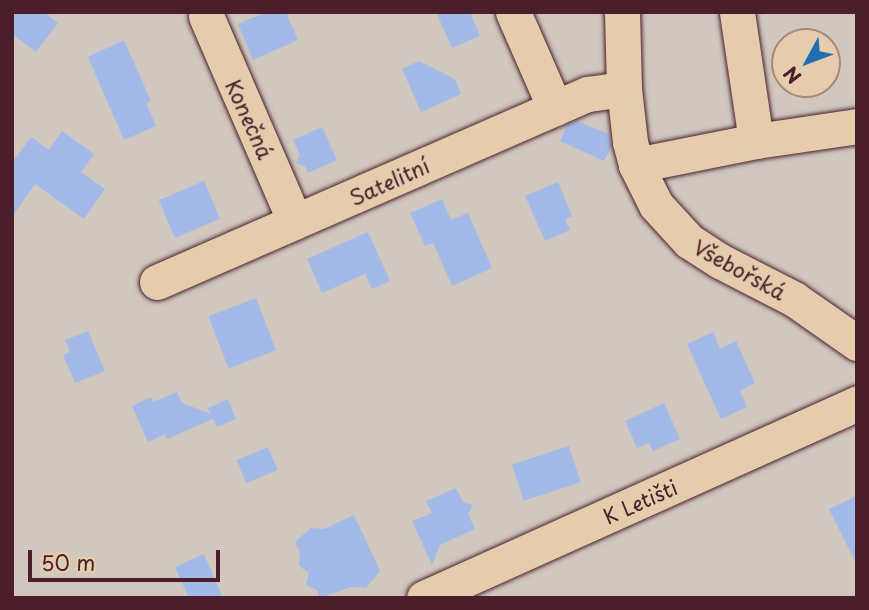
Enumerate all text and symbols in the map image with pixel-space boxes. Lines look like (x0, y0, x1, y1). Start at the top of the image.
north arrow (771, 28, 841, 98)
text: N (776, 61, 807, 90)
street label: Konečná (221, 75, 279, 163)
street label: Satelitní (345, 152, 433, 210)
street label: Všebořská (690, 233, 790, 305)
street label: K Letišti (598, 473, 682, 529)
scale bar (32, 536, 224, 580)
text: 50 m (41, 546, 95, 578)

